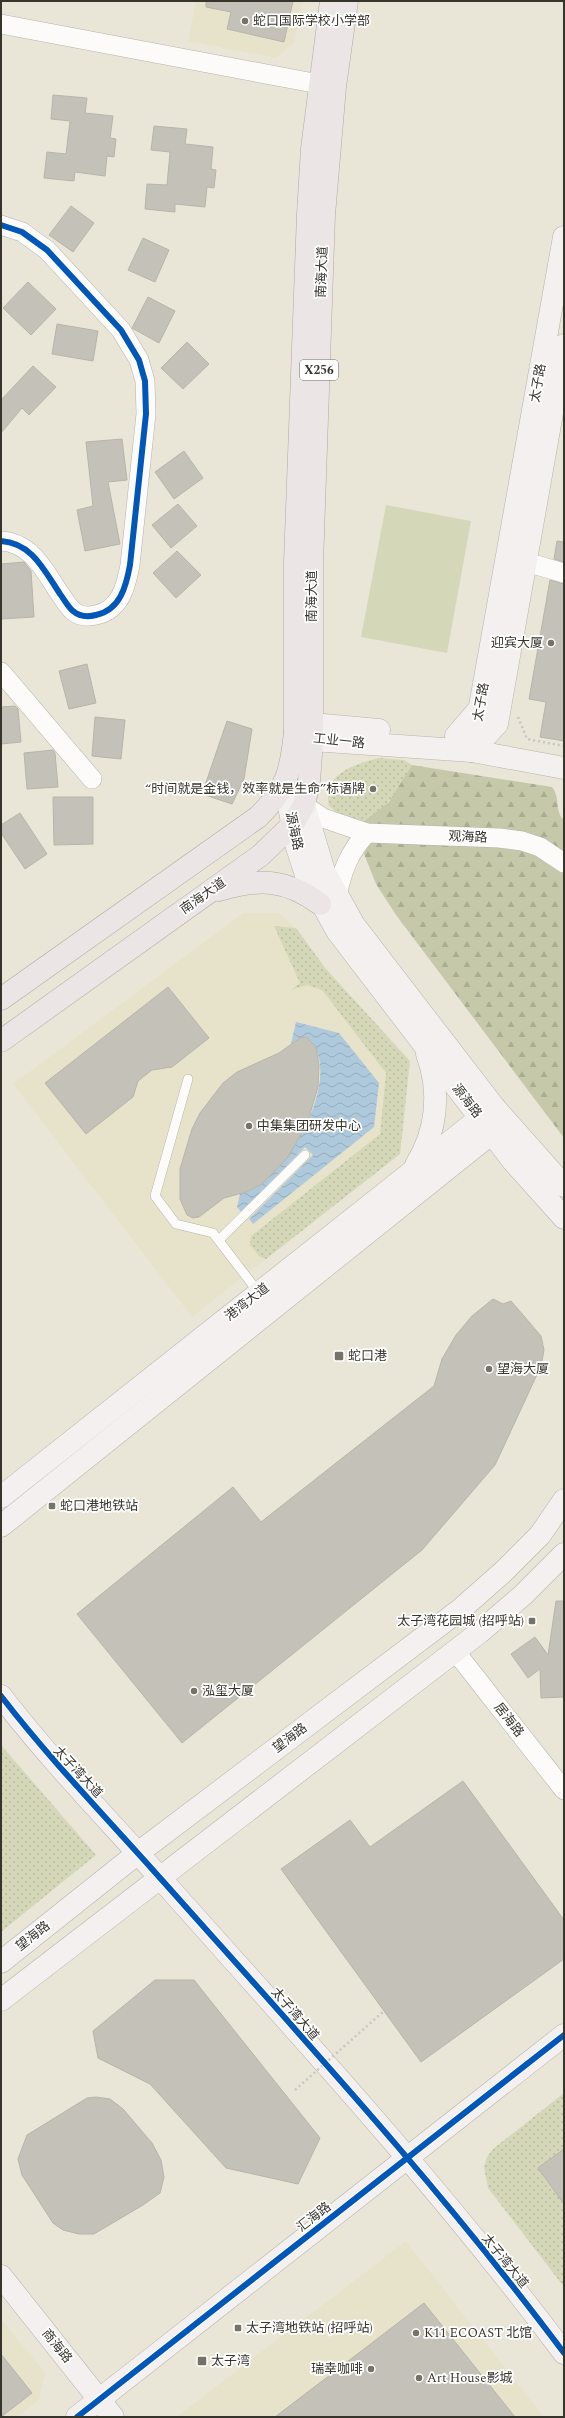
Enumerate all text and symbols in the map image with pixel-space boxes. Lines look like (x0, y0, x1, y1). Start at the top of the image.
place label: 蛇口国际学校小学部 (253, 11, 370, 31)
marker: 蛇口国际学校小学部 (240, 16, 250, 26)
street label: 南海大道 (311, 246, 333, 298)
road number: X256 (300, 360, 338, 380)
street label: 太子路 (525, 362, 551, 404)
street label: 南海大道 (302, 570, 322, 622)
place label: 迎宾大厦 (491, 633, 543, 653)
marker: 迎宾大厦 (546, 638, 556, 648)
street label: 太子路 (468, 681, 494, 723)
street label: 工业一路 (312, 728, 366, 754)
place label: “时间就是金钱，效率就是生命”标语牌 (145, 779, 365, 799)
marker: “时间就是金钱，效率就是生命”标语牌 (368, 784, 378, 794)
street label: 源海路 (280, 810, 308, 852)
street label: 观海路 (448, 826, 488, 848)
street label: 南海大道 (176, 873, 230, 919)
street label: 源海路 (447, 1079, 487, 1123)
place label: 中集集团研发中心 (257, 1116, 361, 1136)
marker: 中集集团研发中心 (244, 1121, 254, 1131)
street label: 港湾大道 (220, 1278, 274, 1326)
place label: 蛇口港 (348, 1346, 387, 1366)
marker: 蛇口港 (333, 1350, 345, 1362)
place label: 望海大厦 (497, 1359, 549, 1379)
marker: 望海大厦 (484, 1364, 494, 1374)
place label: 蛇口港地铁站 (60, 1496, 138, 1516)
marker: 蛇口港地铁站 (47, 1501, 57, 1511)
place label: 太子湾花园城 (招呼站) (397, 1611, 524, 1631)
marker: 太子湾花园城 (招呼站) (527, 1616, 537, 1626)
place label: 泓玺大厦 (202, 1681, 254, 1701)
marker: 泓玺大厦 (189, 1686, 199, 1696)
street label: 居海路 (489, 1698, 529, 1742)
street label: 望海路 (268, 1718, 312, 1758)
street label: 太子湾大道 (49, 1741, 107, 1803)
street label: 望海路 (11, 1916, 55, 1956)
street label: 太子湾大道 (266, 1983, 324, 2045)
street label: 汇海路 (292, 2197, 336, 2237)
street label: 太子湾大道 (477, 2229, 533, 2293)
place label: 太子湾地铁站 (招呼站) (246, 2318, 373, 2338)
marker: 太子湾地铁站 (招呼站) (233, 2323, 243, 2333)
place label: K11 ECOAST 北馆 (424, 2323, 532, 2343)
street label: 商海路 (37, 2325, 77, 2367)
marker: K11 ECOAST 北馆 (411, 2328, 421, 2338)
place label: 太子湾 (211, 2351, 250, 2371)
marker: 太子湾 (196, 2355, 208, 2367)
place label: 瑞幸咖啡 (311, 2359, 363, 2379)
marker: 瑞幸咖啡 (366, 2364, 376, 2374)
place label: Art House影城 (427, 2368, 513, 2388)
marker: Art House影城 (414, 2373, 424, 2383)

